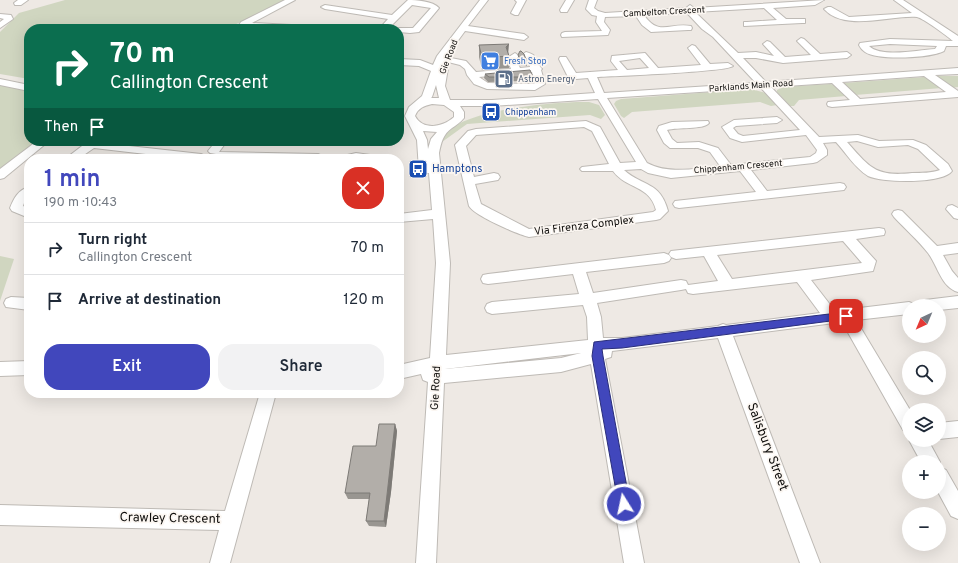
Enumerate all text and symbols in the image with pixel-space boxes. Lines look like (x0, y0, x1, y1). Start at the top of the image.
street label: Cambelton Crescent (623, 4, 705, 20)
text: 70 m (110, 37, 175, 73)
street label: Gie Road (437, 38, 461, 76)
icon: right (44, 40, 96, 92)
supermarket icon: Fresh Stop (479, 50, 501, 72)
place label: Fresh Stop (504, 56, 547, 67)
fuel station icon: Astron Energy (493, 68, 515, 90)
text: Callington Crescent (110, 72, 268, 95)
place label: Astron Energy (518, 74, 576, 85)
street label: Parklands Main Road (709, 78, 793, 94)
bus stop icon: Chippenham (480, 101, 502, 123)
place label: Chippenham (505, 107, 556, 118)
icon: arrive (86, 116, 108, 138)
text: Then (44, 118, 78, 137)
bus stop icon: Hamptons (407, 158, 429, 180)
street label: Chippenham Crescent (693, 158, 783, 176)
place label: Hamptons (432, 162, 482, 176)
text: 1 min (44, 165, 101, 195)
button: close (342, 167, 384, 209)
text: 190 m · 10:43 (44, 195, 117, 211)
street label: Via Firenza Complex (533, 213, 635, 239)
text: Turn right (78, 231, 147, 250)
icon: right (44, 238, 66, 260)
text: 70 m (351, 239, 384, 258)
text: Callington Crescent (78, 250, 192, 266)
icon: arrive (44, 290, 66, 312)
text: Arrive at destination (78, 291, 221, 310)
text: 120 m (343, 291, 384, 310)
pin (829, 299, 863, 333)
north arrow (902, 299, 946, 343)
map controls (902, 299, 946, 551)
icon: arrive (835, 305, 857, 327)
button: Exit (44, 344, 210, 390)
button: Share (218, 344, 384, 390)
button: search (902, 351, 946, 395)
street label: Gie Road (428, 365, 444, 411)
street label: Salisbury Street (743, 401, 791, 493)
button: layers (902, 403, 946, 447)
button: + (902, 455, 946, 499)
position arrow (603, 483, 645, 525)
button: − (902, 507, 946, 551)
street label: Crawley Crescent (119, 510, 221, 528)

